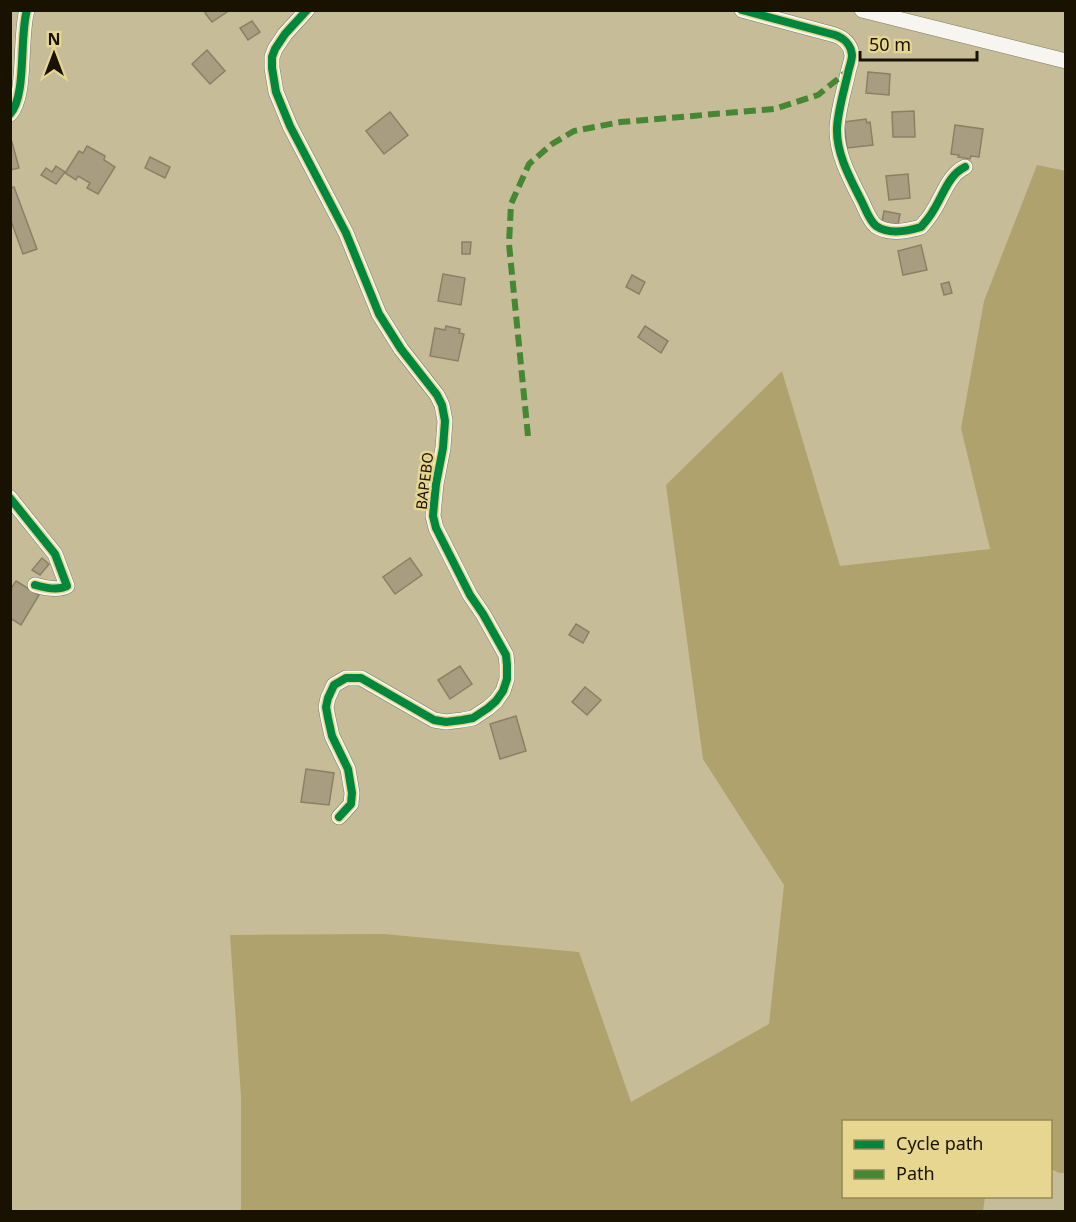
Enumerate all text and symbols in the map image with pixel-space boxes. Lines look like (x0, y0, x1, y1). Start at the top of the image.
north arrow (24, 24, 84, 84)
scale bar (860, 24, 977, 62)
text: N (47, 28, 61, 50)
text: 50 m (869, 32, 911, 56)
street label: ВАРЕВО (411, 451, 437, 511)
legend (842, 1120, 1052, 1198)
text: Cycle path (896, 1131, 983, 1155)
text: Path (896, 1161, 935, 1185)

